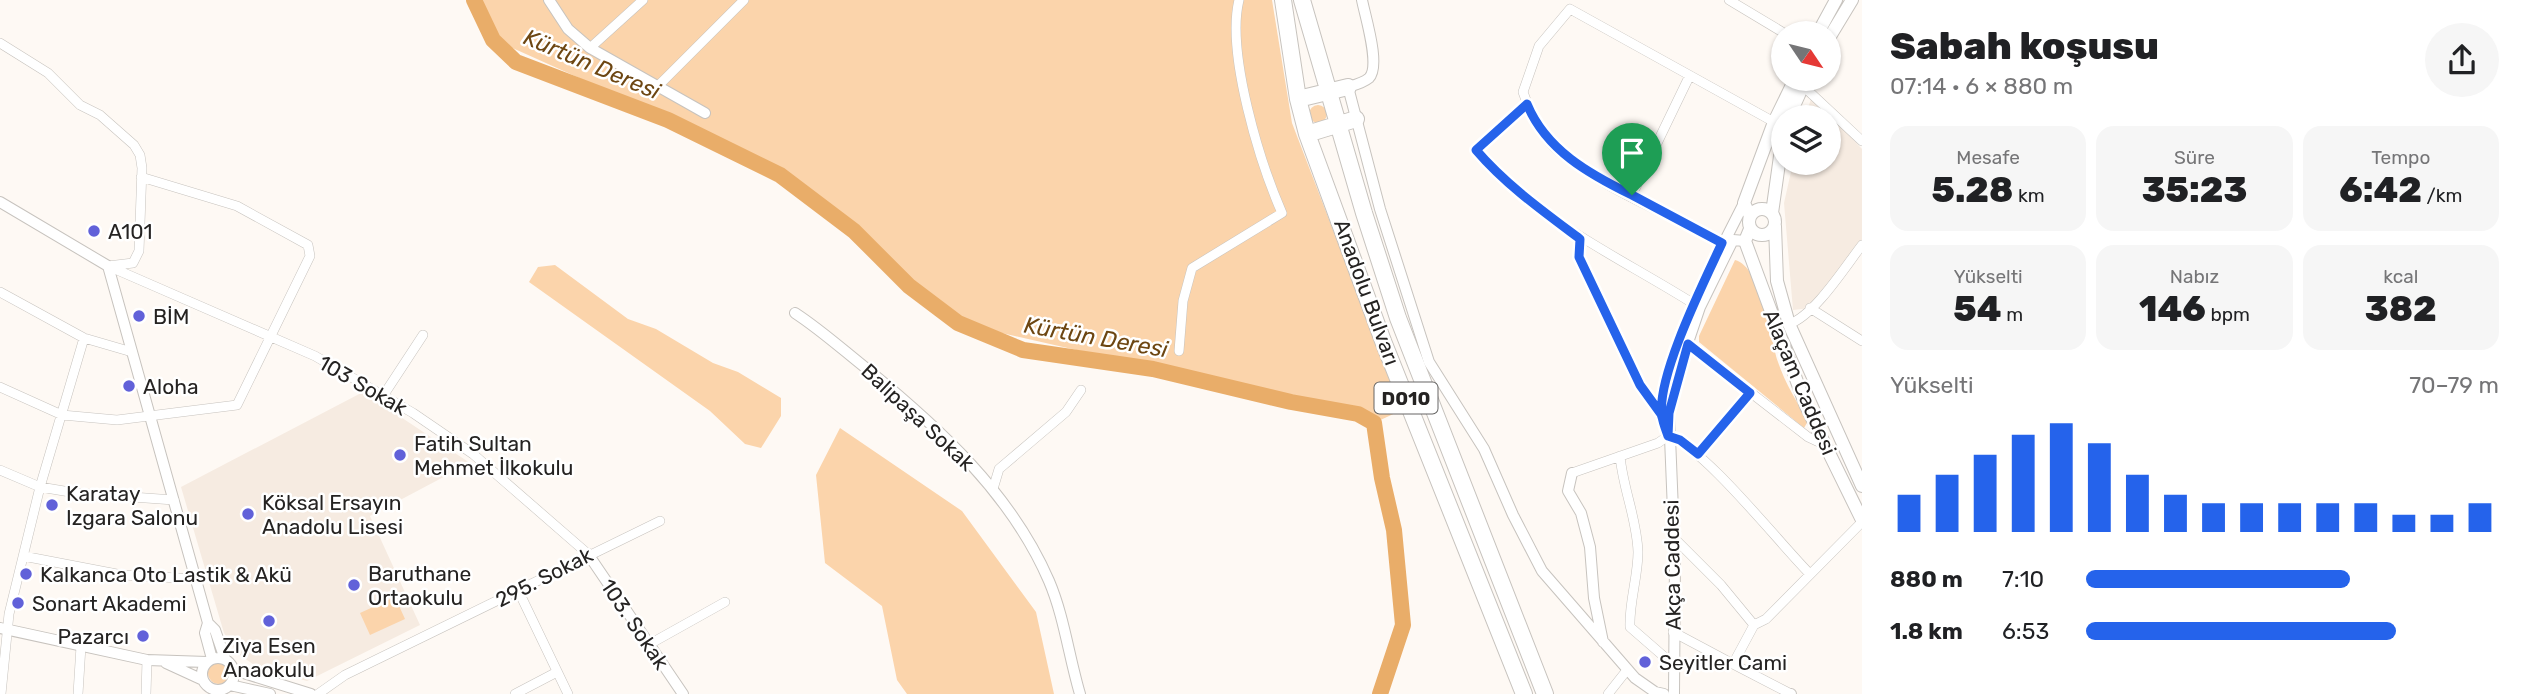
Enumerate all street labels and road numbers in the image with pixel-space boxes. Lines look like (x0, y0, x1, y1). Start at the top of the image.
street label: Anadolu Bulvarı (1329, 216, 1405, 368)
street label: Alaçam Caddesi (1758, 305, 1842, 459)
street label: 103 Sokak (314, 350, 412, 420)
street label: Balipaşa Sokak (856, 358, 980, 476)
road number: D010 (1374, 382, 1438, 414)
street label: Akça Caddesi (1658, 499, 1686, 631)
street label: 295. Sokak (491, 542, 597, 612)
street label: 103. Sokak (596, 574, 674, 674)

